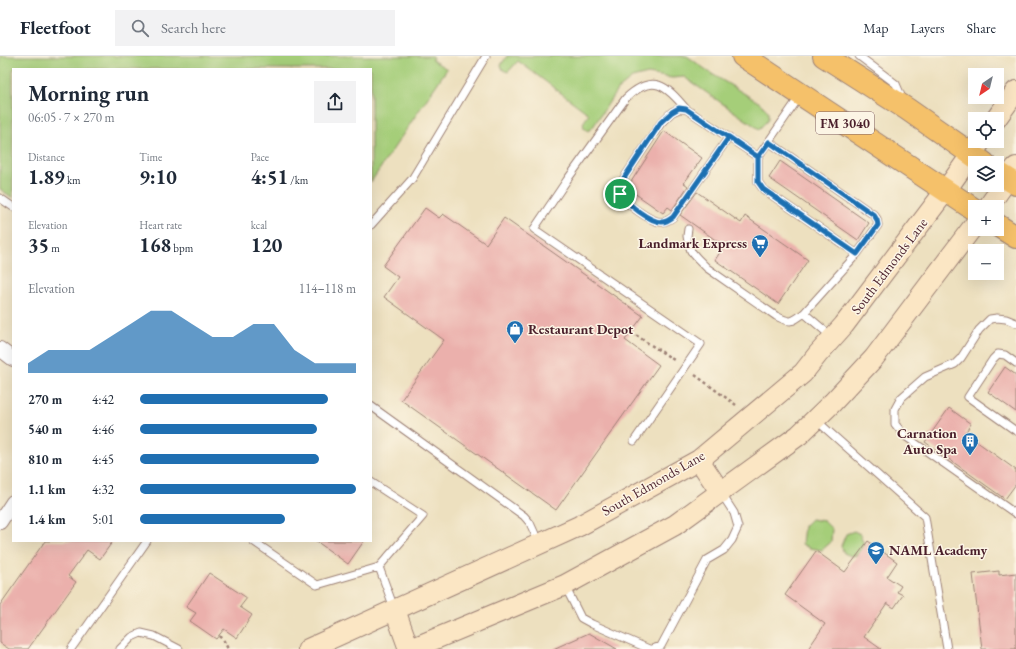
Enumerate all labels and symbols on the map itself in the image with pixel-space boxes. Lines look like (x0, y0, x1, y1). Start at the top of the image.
north arrow (968, 68, 1004, 104)
road number: FM 3040 (816, 112, 874, 134)
pin (603, 177, 637, 211)
street label: South Edmonds Lane (847, 214, 931, 318)
supermarket icon: Landmark Express (750, 233, 770, 258)
place label: Landmark Express (638, 234, 747, 252)
shop icon: Restaurant Depot (505, 319, 525, 344)
place label: Restaurant Depot (528, 320, 634, 338)
place label: Carnation Auto Spa (897, 424, 958, 458)
building icon: Carnation Auto Spa (960, 431, 980, 456)
street label: South Edmonds Lane (598, 446, 708, 520)
school or university icon: NAML Academy (866, 540, 886, 565)
place label: NAML Academy (889, 541, 987, 559)

